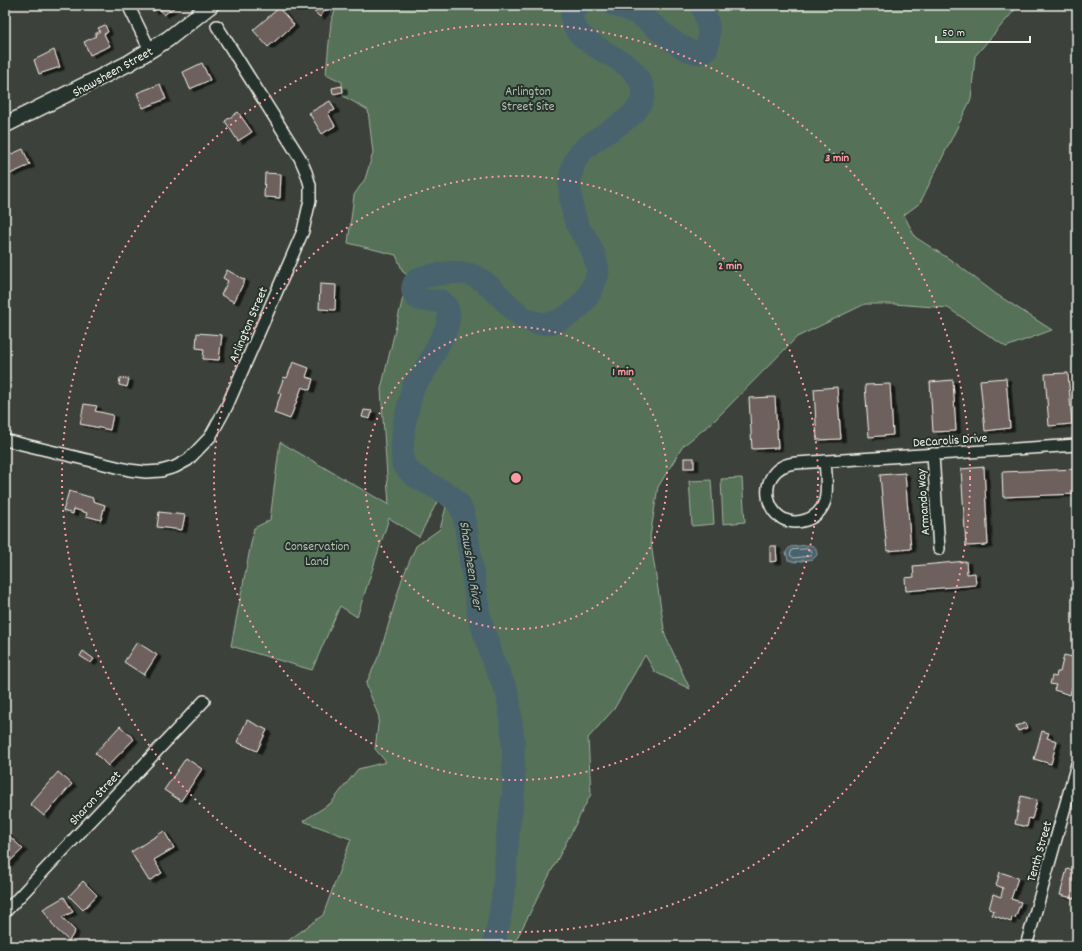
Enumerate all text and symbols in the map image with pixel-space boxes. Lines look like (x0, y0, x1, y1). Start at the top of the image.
scale bar (936, 18, 1030, 44)
text: 50 m (942, 25, 965, 42)
street label: Shawsheen Street (69, 43, 157, 103)
park label: Arlington Street Site (501, 83, 555, 117)
text: 3 min (825, 150, 849, 167)
text: 2 min (718, 258, 742, 275)
street label: Arlington Street (225, 284, 274, 366)
text: 1 min (612, 364, 634, 381)
street label: DeCarolis Drive (912, 429, 988, 454)
street label: Armando Way (913, 467, 936, 536)
centre of rings (509, 471, 523, 485)
water label: Shawsheen River (453, 520, 487, 613)
park label: Conservation Land (285, 538, 349, 572)
street label: Sharon Street (65, 767, 126, 830)
street label: Tenth Street (1023, 819, 1058, 884)

